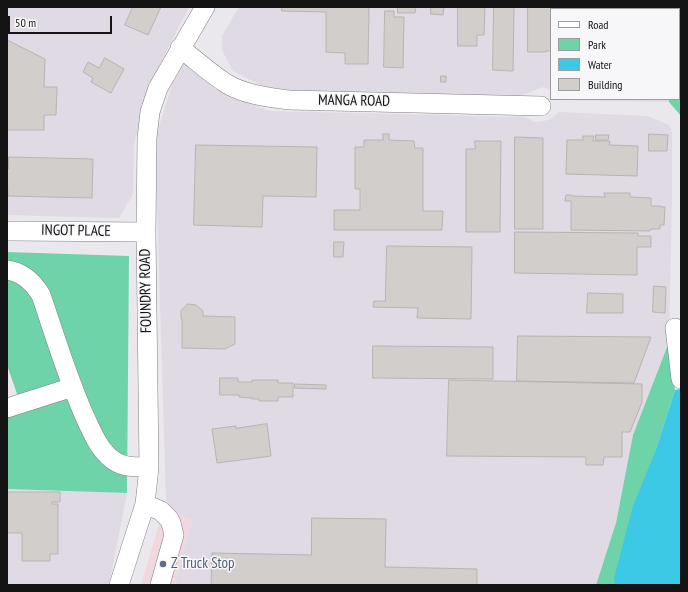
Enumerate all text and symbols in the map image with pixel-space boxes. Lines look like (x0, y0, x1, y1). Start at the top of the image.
scale bar (10, 8, 114, 34)
legend (550, 8, 680, 100)
text: 50 m (15, 15, 36, 30)
text: Road (588, 17, 608, 32)
text: Park (588, 37, 606, 52)
text: Water (588, 57, 612, 72)
text: Building (588, 77, 623, 92)
street label: MANGA ROAD (318, 91, 390, 111)
street label: INGOT PLACE (41, 221, 111, 241)
street label: FOUNDRY ROAD (136, 249, 156, 333)
place label: Z Truck Stop (171, 555, 235, 573)
marker: Z Truck Stop (158, 559, 168, 569)

